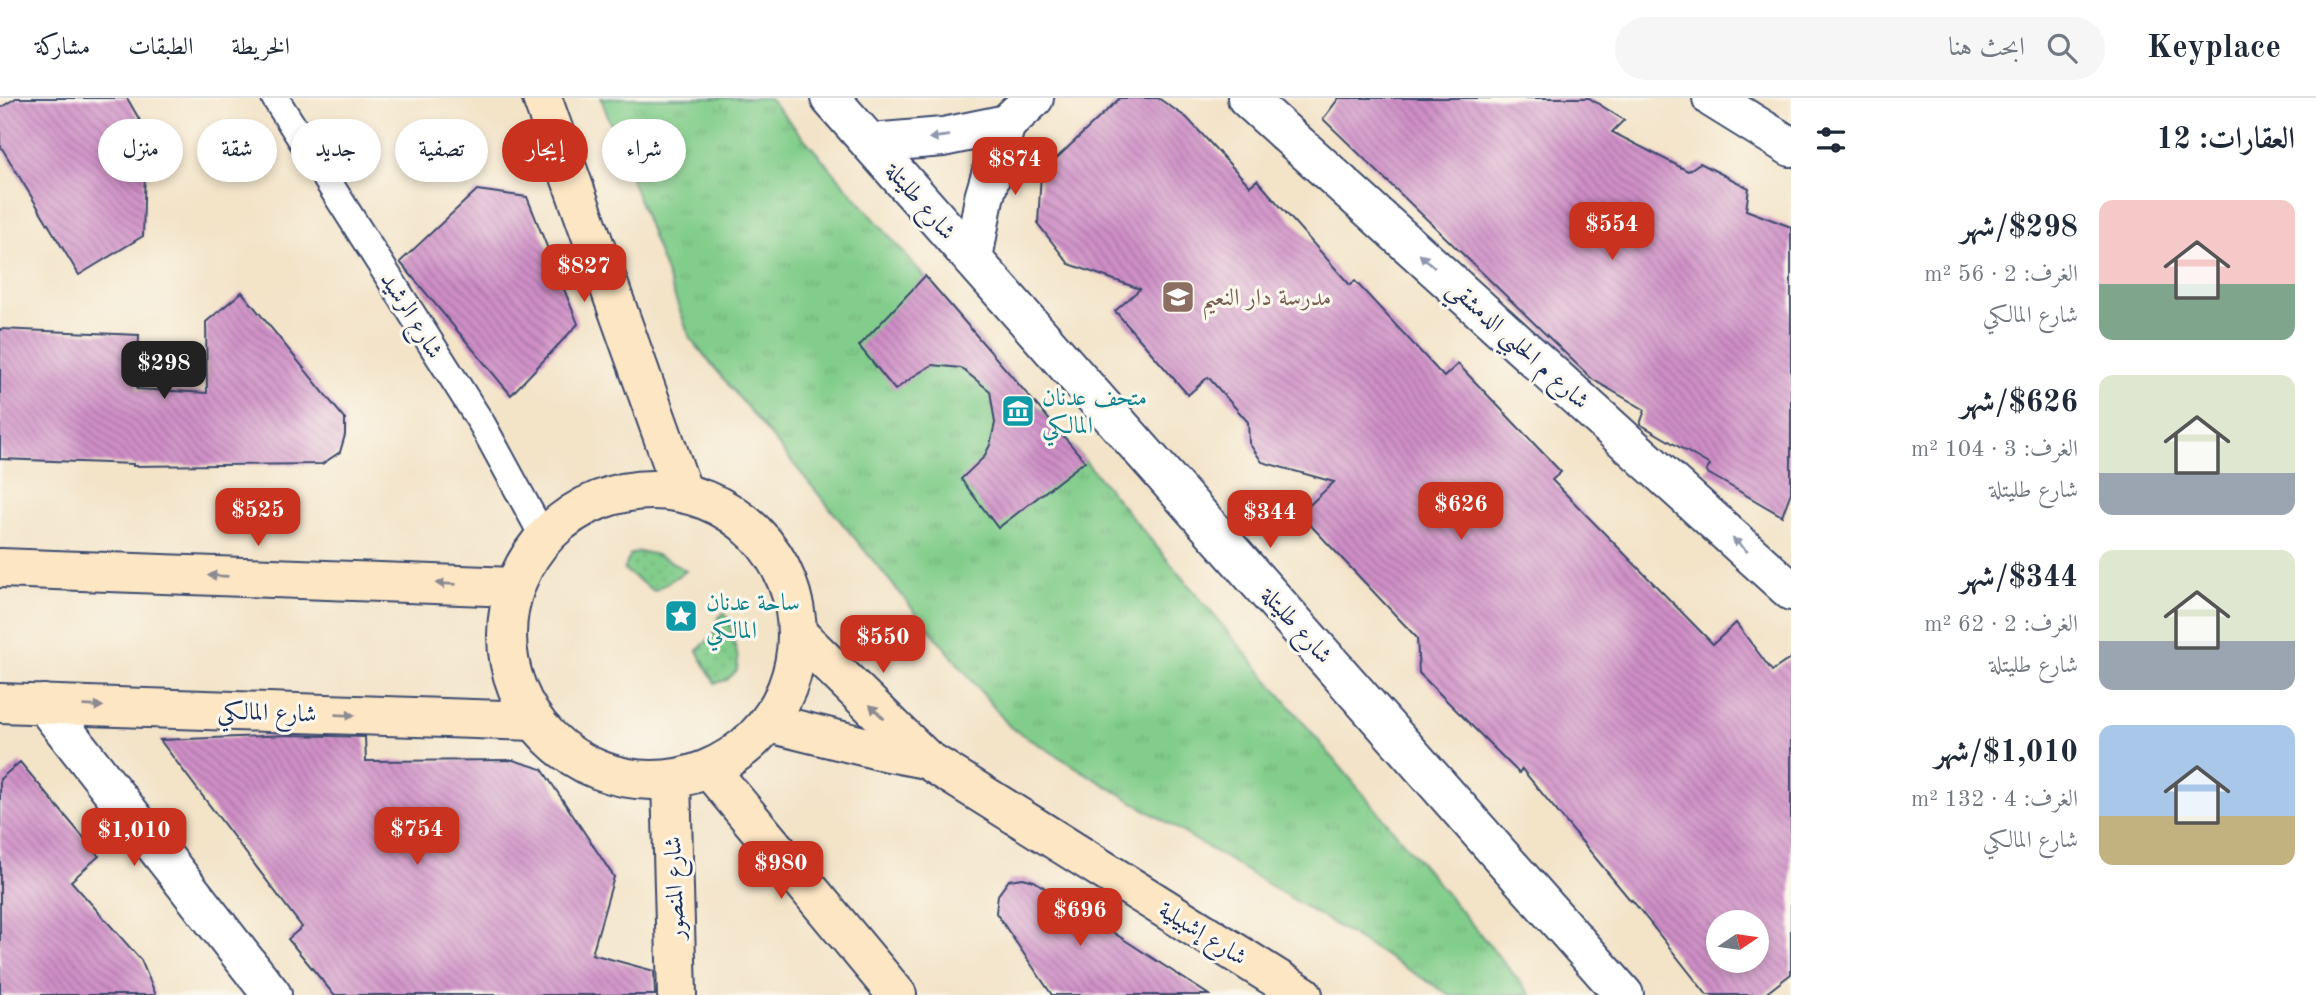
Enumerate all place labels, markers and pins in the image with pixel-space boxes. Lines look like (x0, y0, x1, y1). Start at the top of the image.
pin: $874 (974, 138, 1056, 197)
pin: $554 (1571, 202, 1653, 262)
pin: $827 (543, 244, 625, 304)
school or university icon: مدرسة دار النعيم (1159, 278, 1197, 316)
place label: مدرسة دار النعيم (1202, 287, 1331, 321)
pin: $298 (123, 342, 205, 401)
place label: متحف عدنان المالكي (1042, 387, 1147, 447)
museum icon: متحف عدنان المالكي (999, 392, 1037, 430)
pin: $626 (1420, 482, 1502, 542)
pin: $525 (217, 489, 299, 548)
pin: $344 (1229, 490, 1311, 550)
place label: ساحة عدنان المالكي (706, 592, 800, 652)
place icon: ساحة عدنان المالكي (662, 597, 700, 635)
pin: $550 (842, 616, 924, 675)
pin: $1,010 (77, 808, 191, 868)
pin: $754 (376, 808, 458, 867)
pin: $980 (740, 842, 822, 901)
pin: $696 (1039, 888, 1121, 948)

